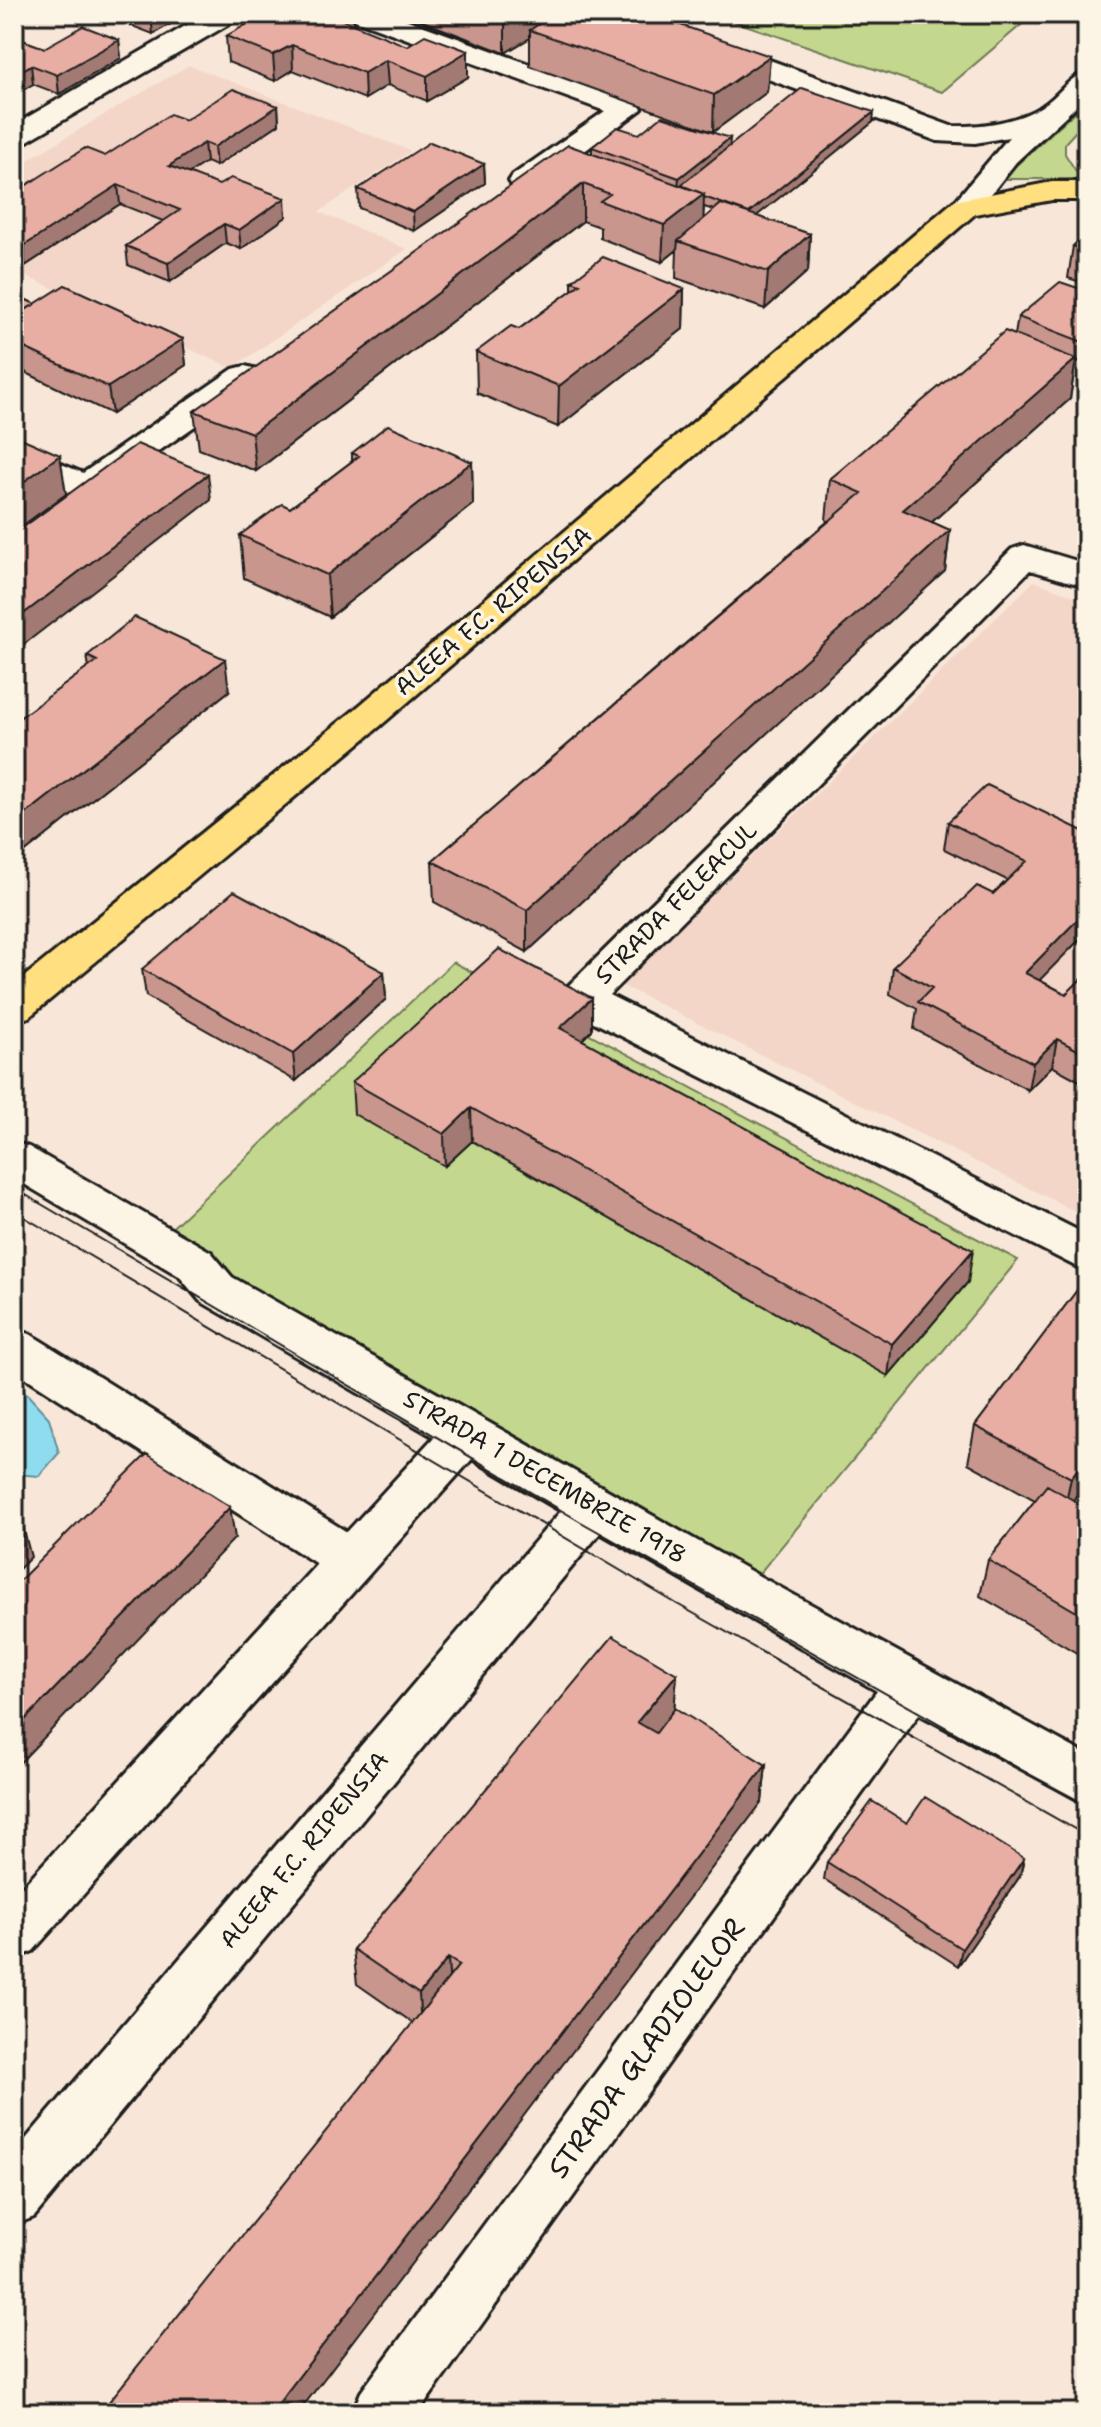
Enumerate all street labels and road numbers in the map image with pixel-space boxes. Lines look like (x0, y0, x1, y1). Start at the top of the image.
street label: ALEEA F.C. RIPENSIA (388, 519, 598, 703)
street label: STRADA FELEACUL (588, 815, 764, 991)
street label: STRADA 1 DECEMBRIE 1918 (398, 1383, 692, 1571)
street label: ALEEA F.C. RIPENSIA (212, 1745, 396, 1955)
street label: STRADA GLADIOLELOR (539, 1910, 753, 2186)

